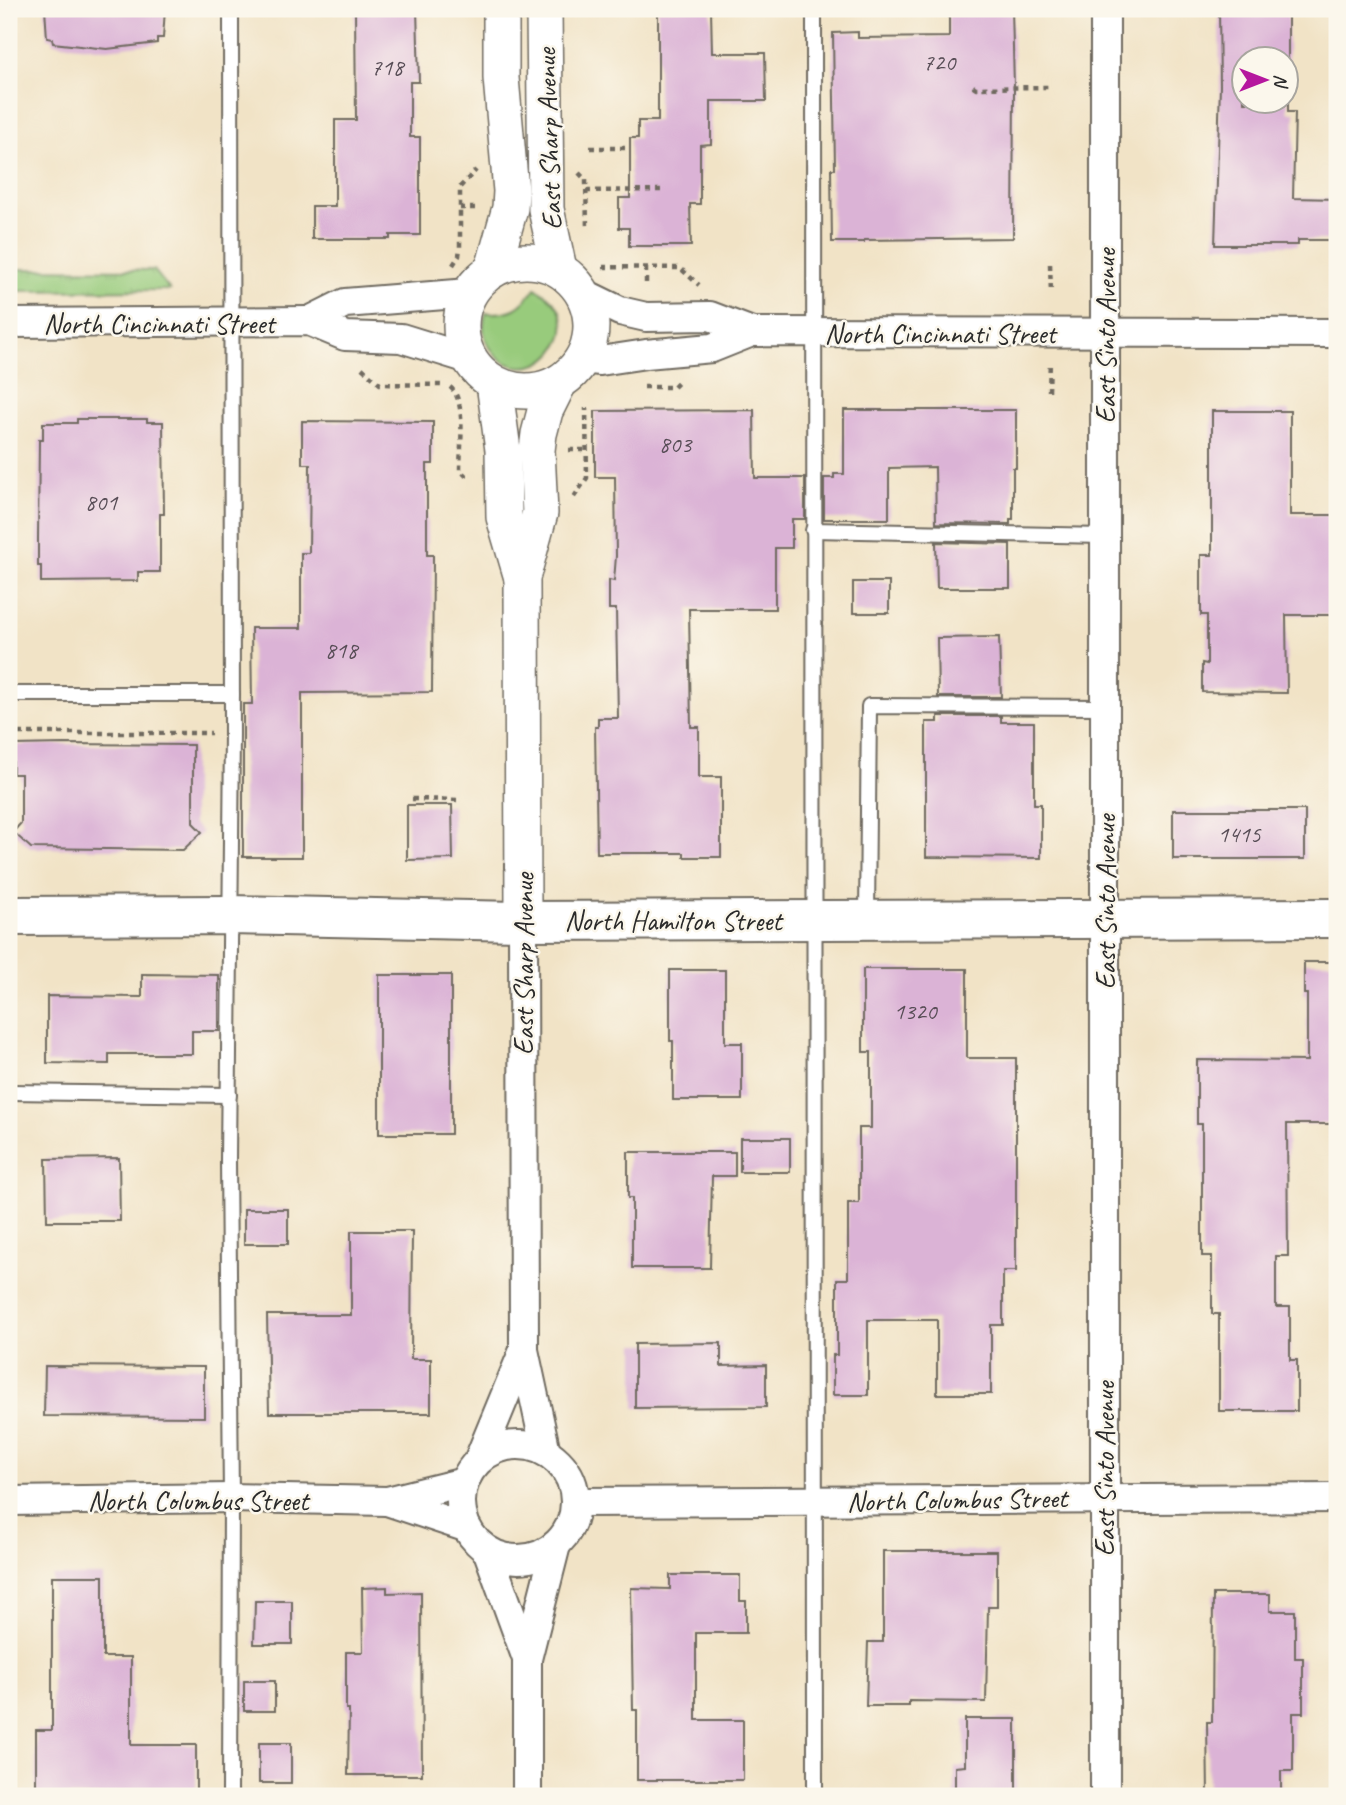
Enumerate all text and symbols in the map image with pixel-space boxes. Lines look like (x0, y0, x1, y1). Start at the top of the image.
street label: East Sharp Avenue (528, 46, 569, 230)
north arrow (1230, 46, 1300, 116)
house number: 720 (923, 47, 957, 77)
house number: 718 (371, 52, 405, 82)
text: N (1269, 74, 1293, 89)
street label: East Sinto Avenue (1088, 247, 1123, 423)
street label: North Cincinnati Street (43, 306, 277, 341)
street label: North Cincinnati Street (824, 316, 1058, 351)
house number: 803 (659, 429, 693, 459)
house number: 801 (85, 487, 118, 517)
house number: 818 (325, 635, 359, 665)
street label: East Sinto Avenue (1088, 813, 1123, 989)
house number: 1415 (1217, 819, 1262, 849)
street label: East Sharp Avenue (506, 871, 541, 1055)
street label: North Hamilton Street (564, 903, 784, 938)
house number: 1320 (893, 996, 939, 1026)
street label: East Sinto Avenue (1087, 1380, 1122, 1556)
street label: North Columbus Street (847, 1480, 1070, 1519)
street label: North Columbus Street (88, 1483, 311, 1518)

